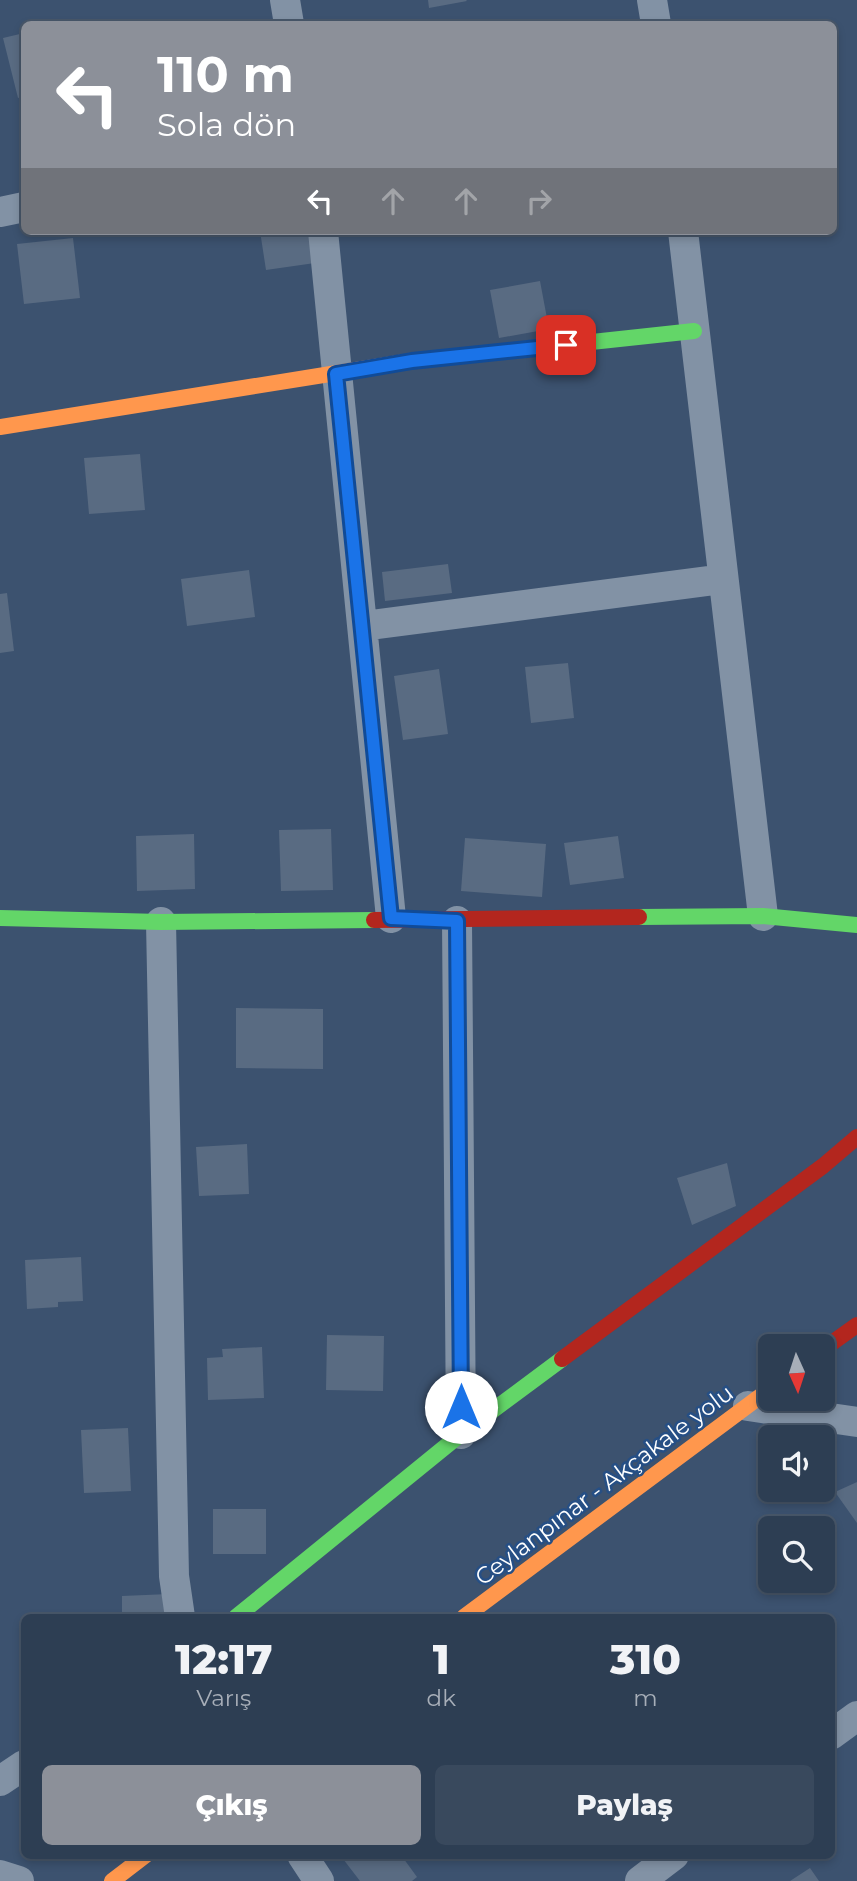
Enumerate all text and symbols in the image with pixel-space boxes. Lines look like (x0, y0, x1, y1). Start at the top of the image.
text: 110 m (157, 45, 294, 104)
icon: left (42, 49, 133, 140)
text: Sola dön (157, 105, 296, 144)
icon: left (301, 182, 339, 220)
icon: ahead (374, 182, 412, 220)
icon: ahead (447, 182, 485, 220)
icon: right (520, 182, 558, 220)
pin (536, 315, 596, 375)
icon: arrive (547, 326, 585, 364)
north arrow (758, 1334, 835, 1410)
map controls (758, 1334, 835, 1593)
position arrow (424, 1370, 498, 1444)
street label: Ceylanpınar - Akçakale yolu (469, 1379, 739, 1591)
button: sound (758, 1425, 835, 1502)
button: search (758, 1516, 835, 1593)
text: 12:17 (175, 1633, 273, 1685)
text: 1 (433, 1633, 450, 1685)
text: 310 (610, 1633, 681, 1685)
text: Varış (196, 1684, 251, 1712)
text: dk (427, 1684, 456, 1712)
text: m (633, 1684, 658, 1712)
button: Çıkış (42, 1765, 421, 1845)
button: Paylaş (435, 1765, 814, 1845)

